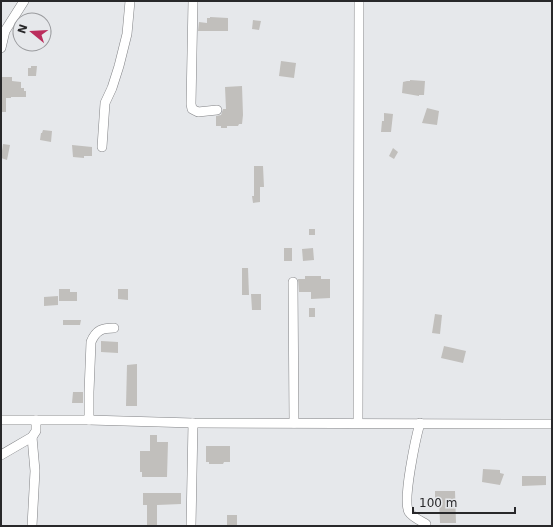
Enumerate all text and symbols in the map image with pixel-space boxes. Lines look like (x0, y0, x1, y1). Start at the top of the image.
north arrow (12, 12, 52, 52)
text: N (15, 23, 31, 35)
scale bar (413, 489, 515, 515)
text: 100 m (419, 496, 457, 510)

